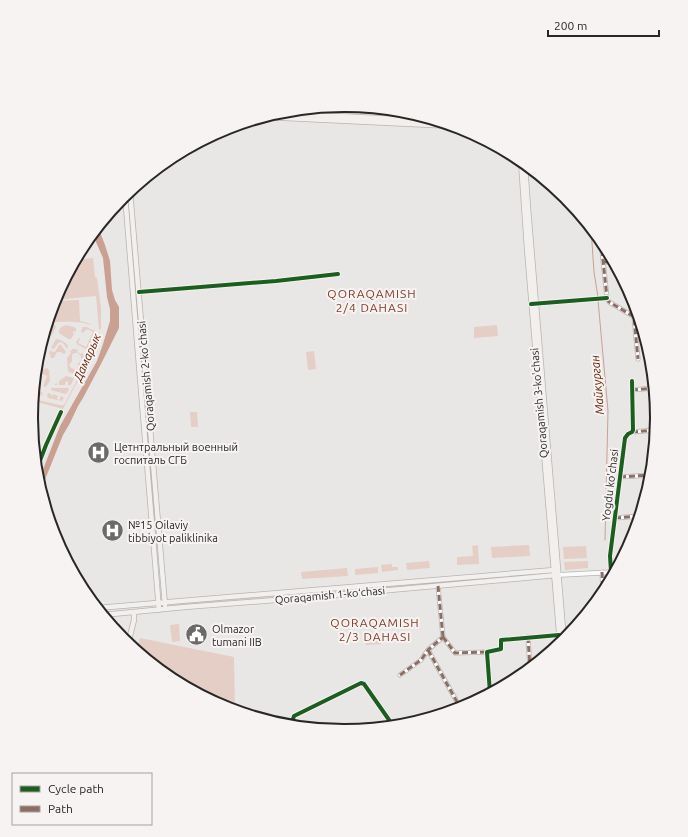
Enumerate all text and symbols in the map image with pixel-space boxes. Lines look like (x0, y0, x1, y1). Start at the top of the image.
scale bar (548, 12, 659, 38)
text: 200 m (554, 19, 587, 32)
district label: QORAQAMISH 2/4 DAHASI (327, 287, 417, 314)
street label: Qoraqamish 2-ko'chasi (135, 320, 157, 432)
water label: Дамарык (70, 331, 104, 385)
street label: Qoraqamish 3-ko'chasi (528, 347, 550, 459)
water label: Майкурган (588, 354, 606, 415)
hospital icon: Цетнтральный военный госпиталь СГБ (85, 440, 111, 466)
place label: Цетнтральный военный госпиталь СГБ (114, 441, 238, 466)
street label: Yogdu ko'chasi (600, 448, 620, 522)
hospital icon: №15 Oilaviy tibbiyot paliklinika (99, 518, 125, 544)
place label: №15 Oilaviy tibbiyot paliklinika (128, 519, 218, 544)
street label: Qoraqamish 1-koʻchasi (274, 584, 386, 606)
district label: QORAQAMISH 2/3 DAHASI (330, 616, 420, 643)
public building icon: Olmazor tumani IIB (184, 622, 210, 648)
place label: Olmazor tumani IIB (212, 623, 262, 648)
legend (12, 773, 152, 825)
text: Cycle path (48, 782, 104, 795)
text: Path (48, 802, 73, 815)

